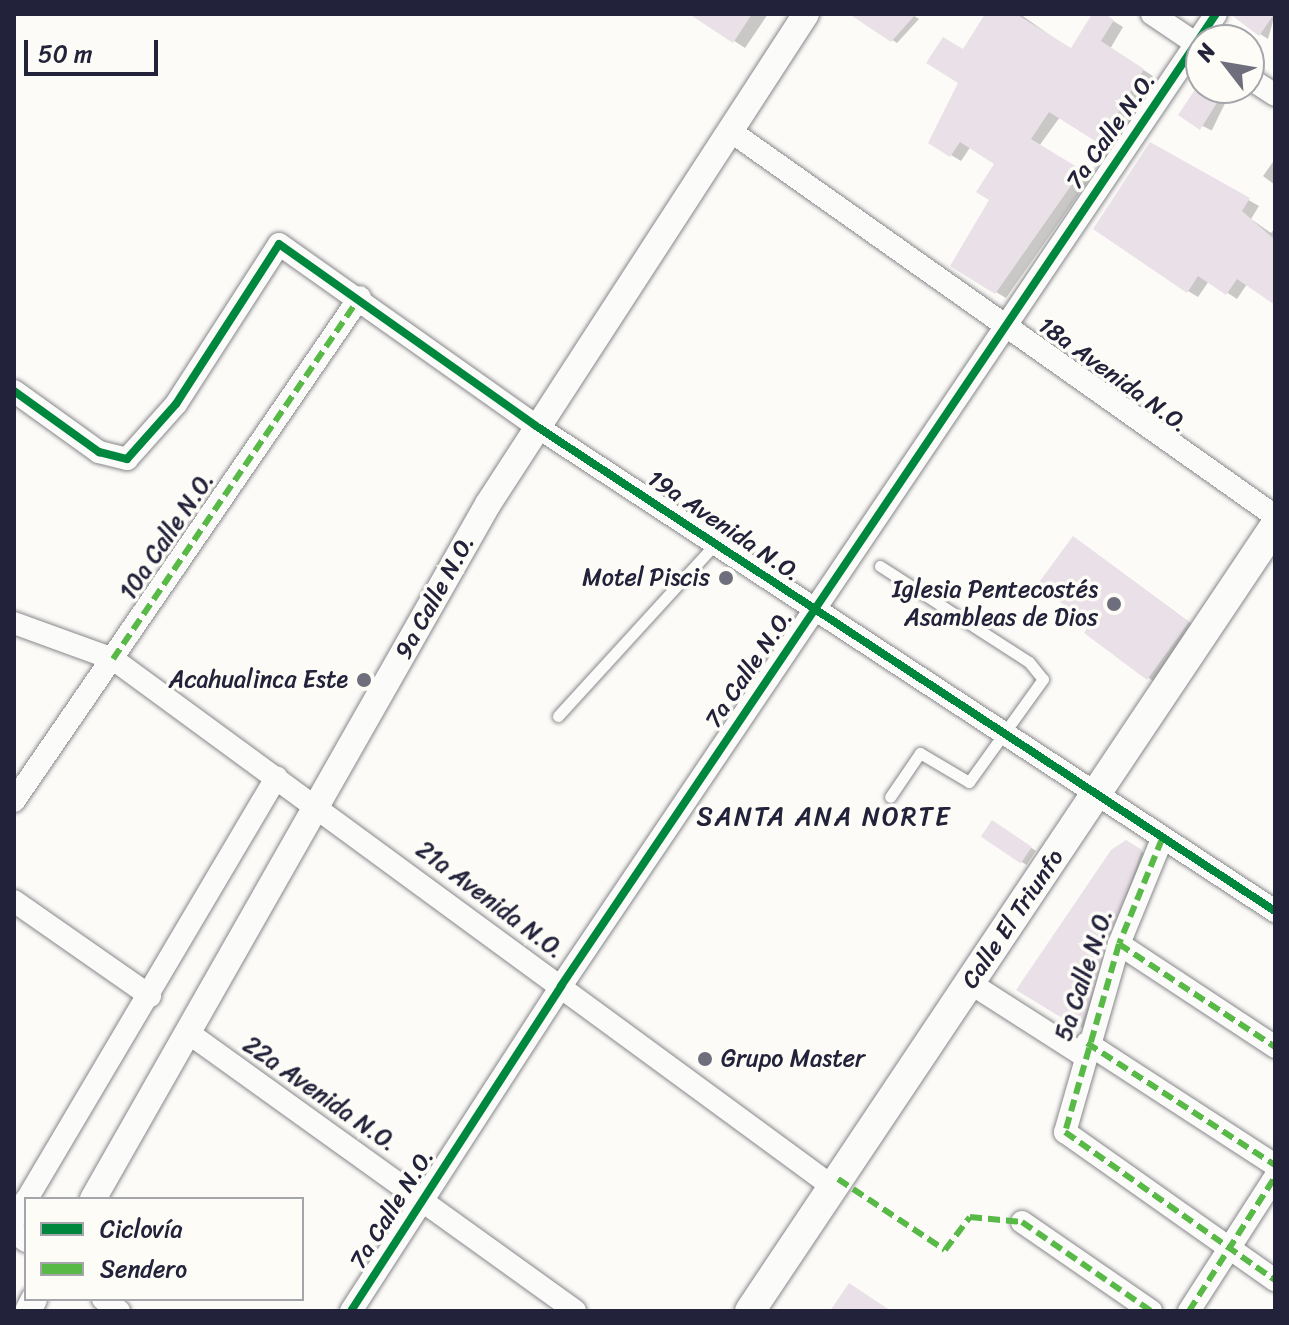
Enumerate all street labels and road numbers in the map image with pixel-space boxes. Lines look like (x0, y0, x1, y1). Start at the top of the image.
street label: 7a Calle N.O. (1060, 67, 1162, 195)
street label: 18a Avenida N.O. (1033, 311, 1193, 439)
street label: 19a Avenida N.O. (642, 464, 806, 588)
street label: 10a Calle N.O. (114, 466, 220, 606)
street label: 9a Calle N.O. (389, 530, 481, 664)
street label: 7a Calle N.O. (699, 604, 799, 734)
street label: 21a Avenida N.O. (410, 835, 570, 965)
street label: Calle El Triunfo (956, 844, 1070, 994)
street label: 5a Calle N.O. (1049, 905, 1119, 1045)
street label: 22a Avenida N.O. (238, 1030, 402, 1158)
street label: 7a Calle N.O. (344, 1143, 440, 1275)

